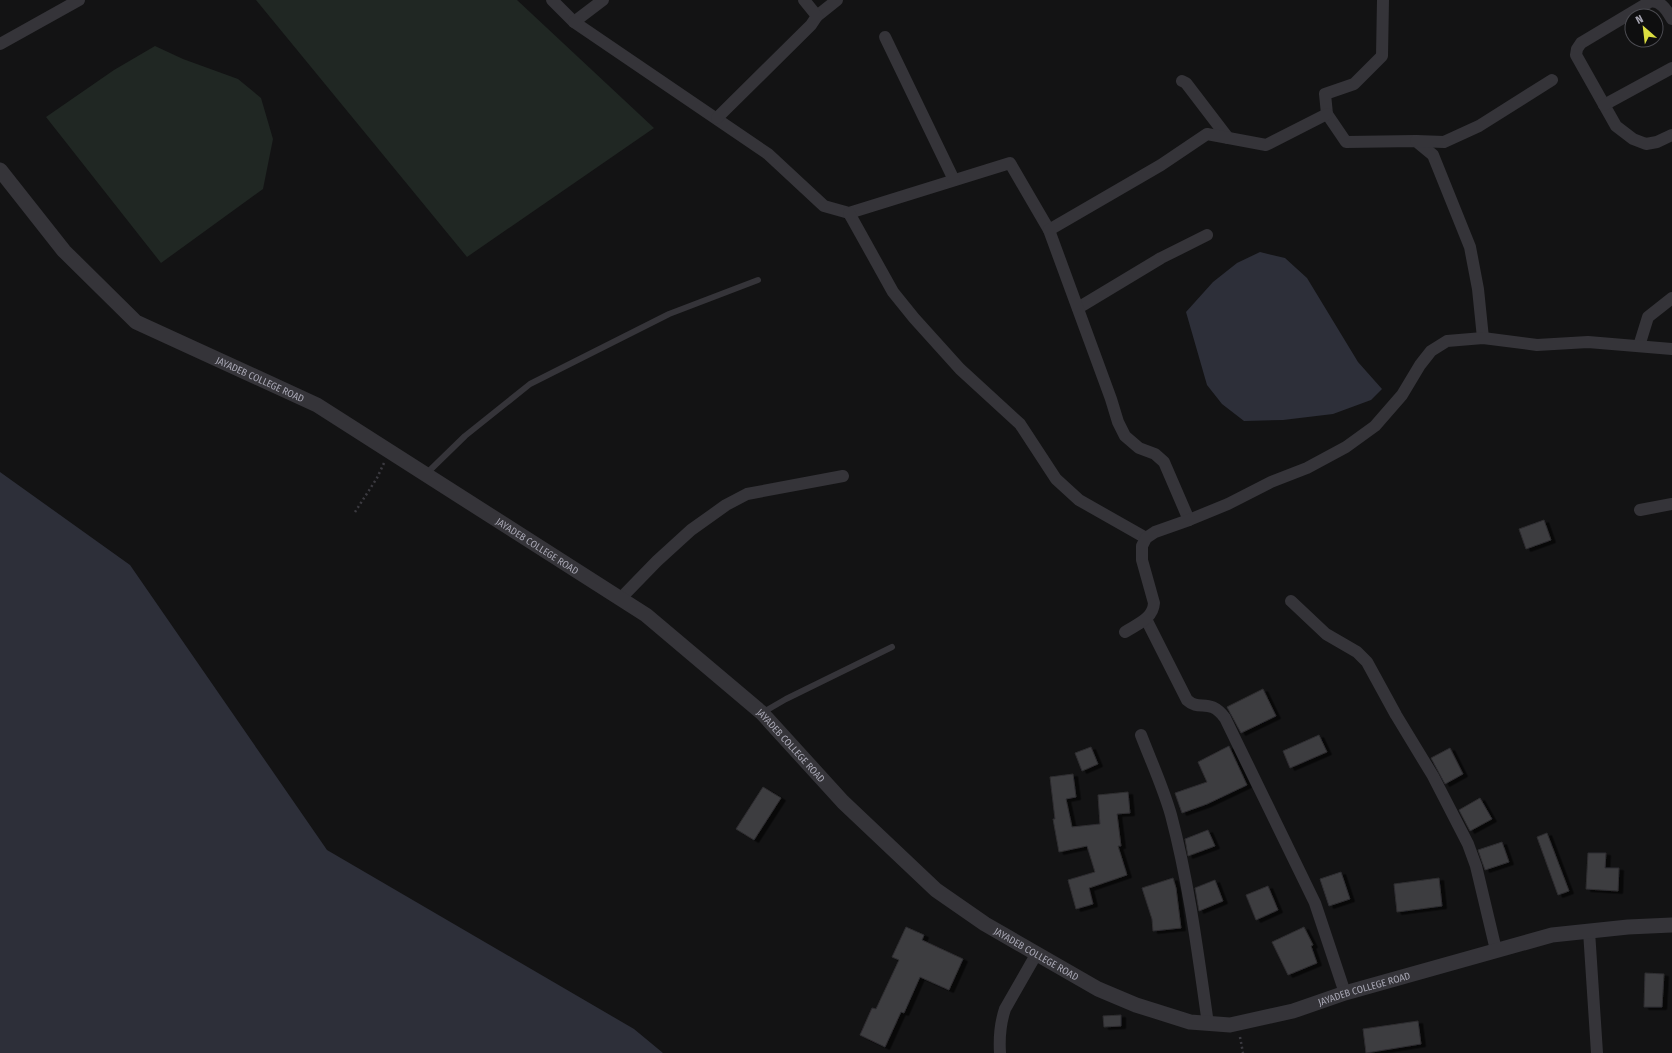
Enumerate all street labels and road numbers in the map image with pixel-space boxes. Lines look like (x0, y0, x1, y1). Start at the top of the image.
street label: JAYADEB COLLEGE ROAD (214, 354, 306, 405)
street label: JAYADEB COLLEGE ROAD (493, 516, 581, 577)
street label: JAYADEB COLLEGE ROAD (754, 706, 827, 785)
street label: JAYADEB COLLEGE ROAD (991, 925, 1081, 984)
street label: JAYADEB COLLEGE ROAD (1317, 970, 1412, 1009)

